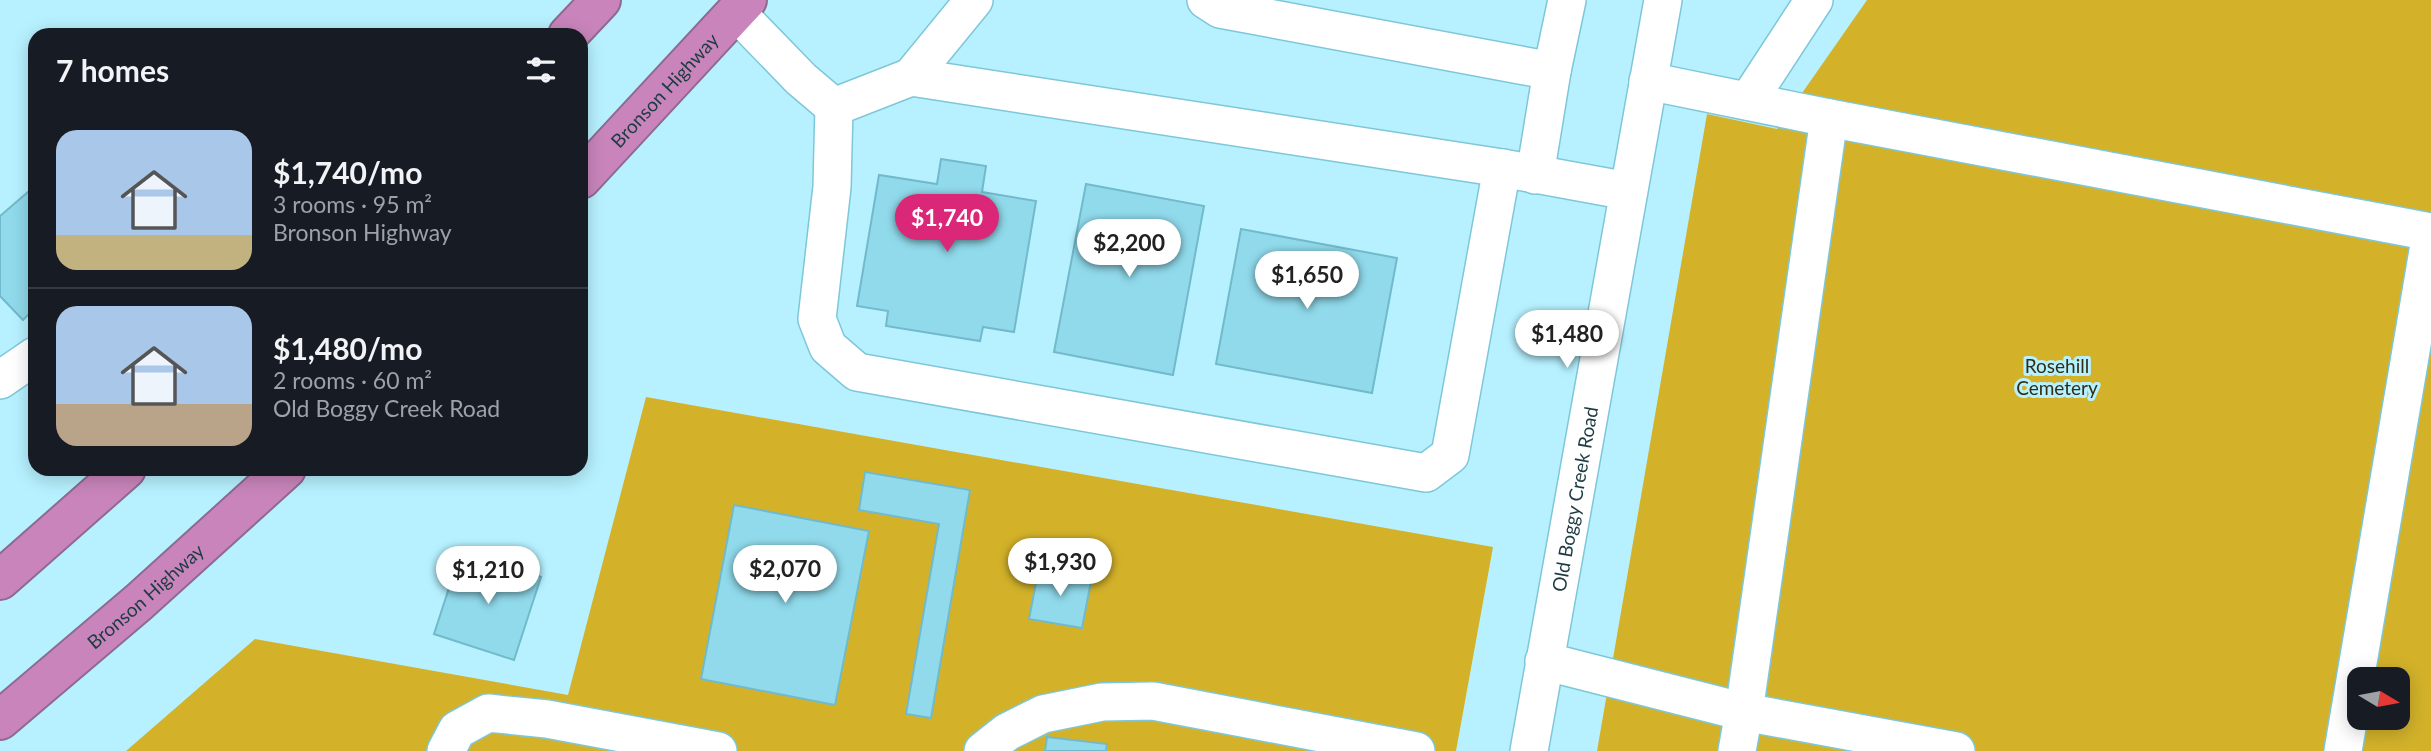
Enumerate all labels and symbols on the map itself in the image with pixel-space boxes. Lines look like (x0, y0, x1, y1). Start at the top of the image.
street label: Bronson Highway (605, 27, 723, 152)
pin: $1,740 (890, 194, 1004, 254)
pin: $2,200 (1072, 219, 1186, 279)
pin: $1,650 (1250, 252, 1364, 311)
pin: $1,480 (1510, 310, 1624, 370)
park label: Rosehill Cemetery (2016, 354, 2098, 399)
street label: Old Boggy Creek Road (1546, 404, 1602, 593)
street label: Bronson Highway (82, 538, 208, 653)
pin: $1,930 (1003, 538, 1117, 598)
pin: $1,210 (431, 546, 545, 606)
pin: $2,070 (728, 546, 842, 605)
north arrow (2347, 667, 2410, 730)

